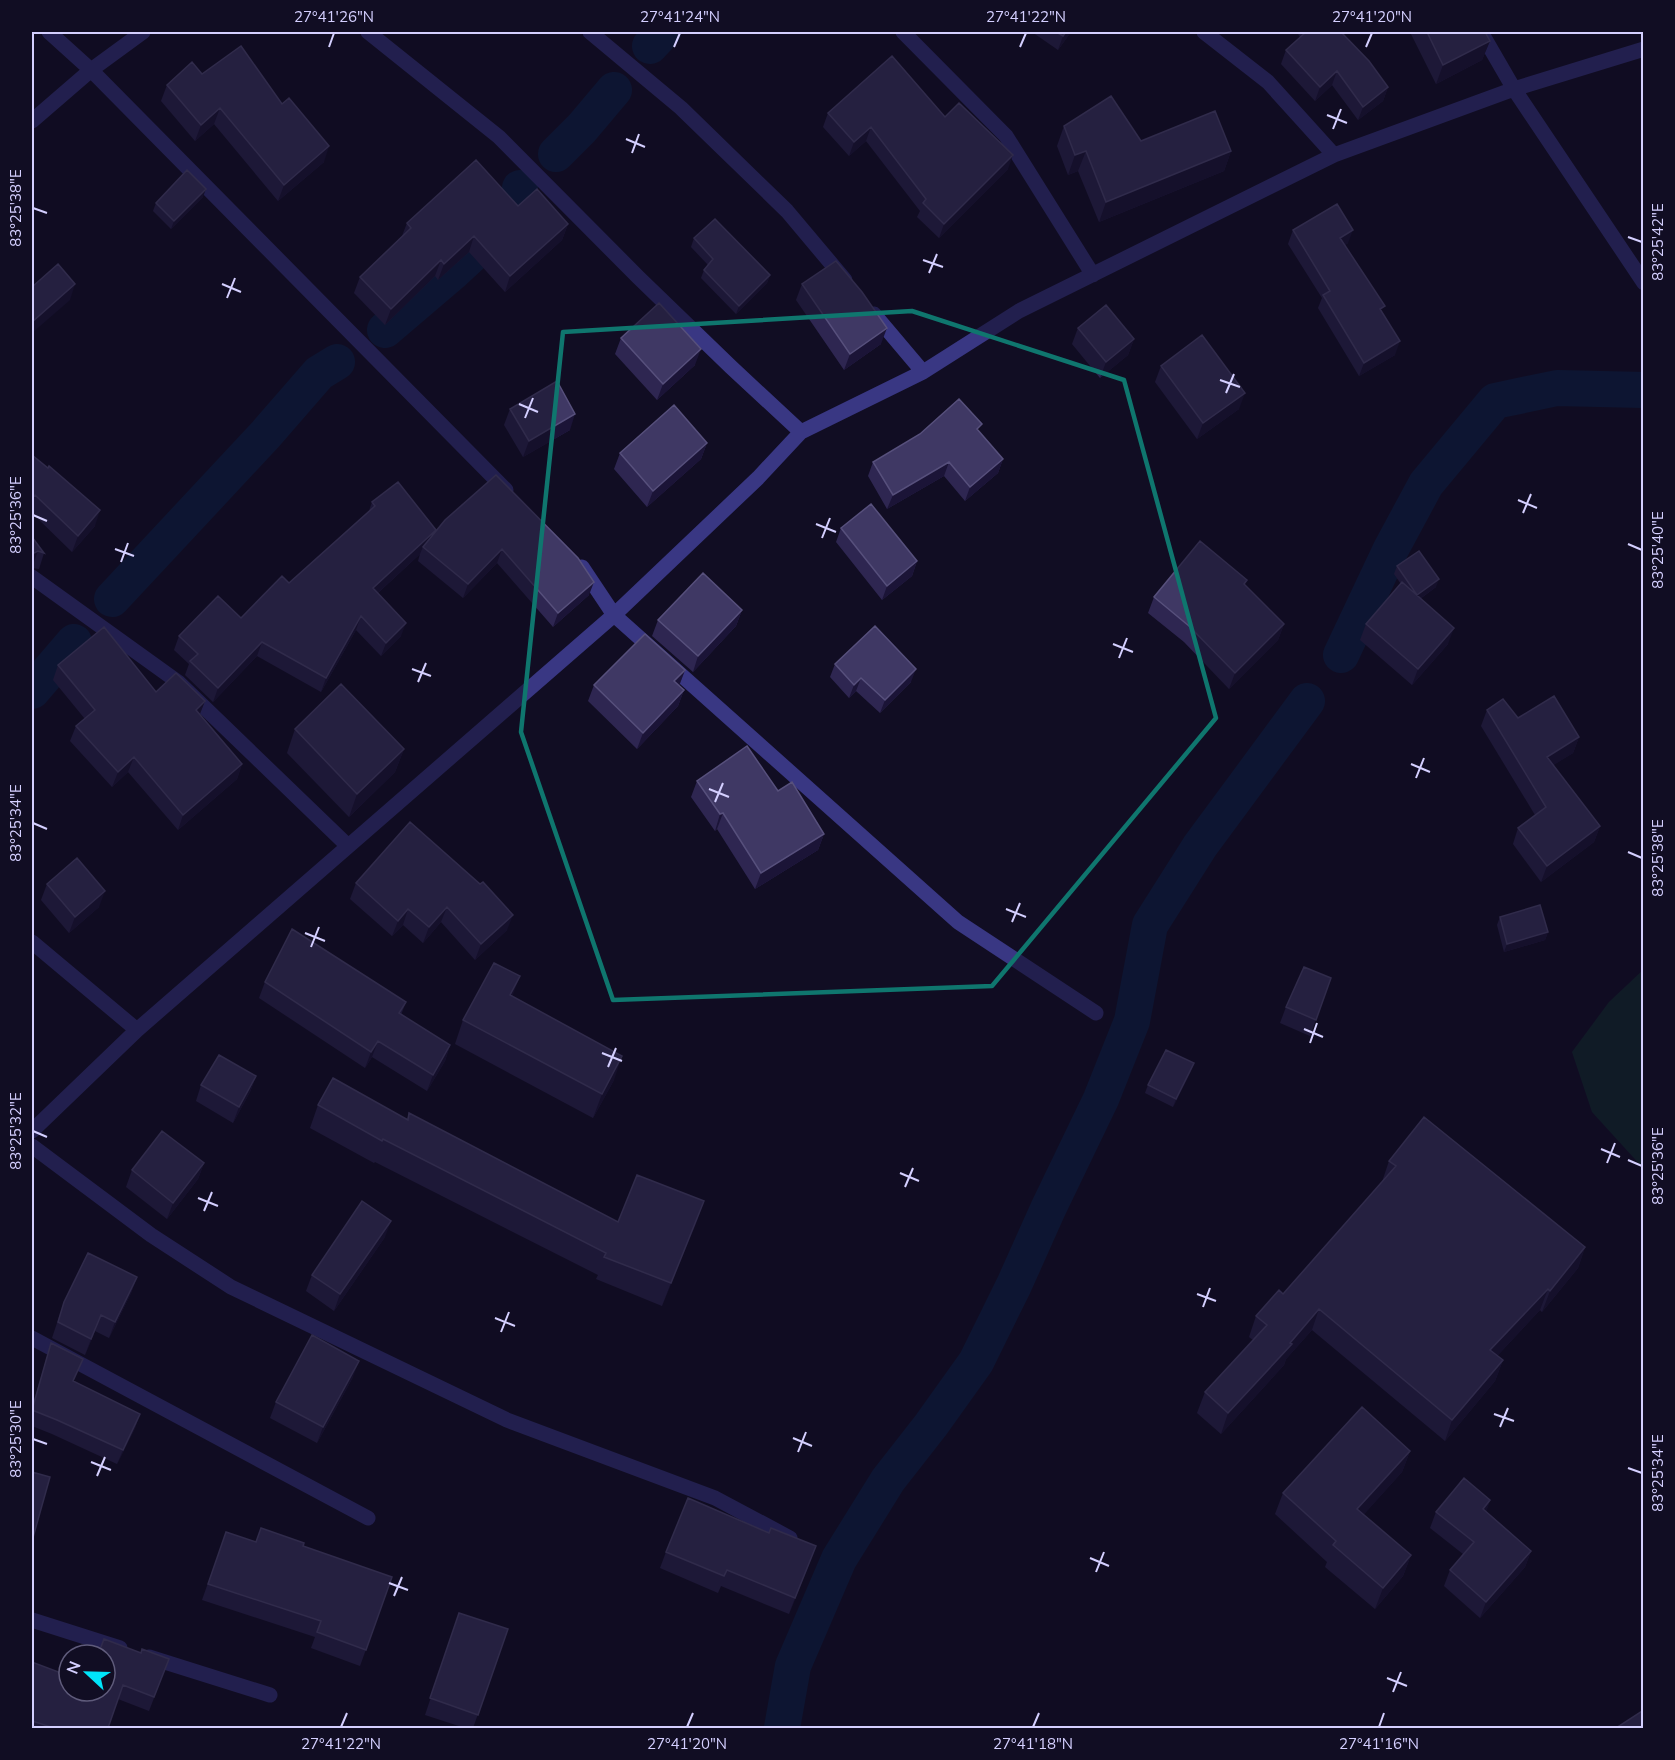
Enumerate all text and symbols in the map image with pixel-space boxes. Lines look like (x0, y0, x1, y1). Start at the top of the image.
text: 27°41'26"N (294, 7, 374, 26)
text: 27°41'24"N (640, 7, 720, 26)
text: 27°41'22"N (986, 7, 1066, 26)
text: 27°41'20"N (1332, 7, 1412, 26)
text: 83°25'38"E (6, 169, 25, 247)
text: 83°25'42"E (1648, 203, 1667, 281)
text: 83°25'36"E (6, 476, 25, 554)
text: 83°25'40"E (1648, 511, 1667, 589)
text: 83°25'34"E (6, 784, 25, 862)
text: 83°25'38"E (1648, 819, 1667, 897)
text: 83°25'32"E (6, 1092, 25, 1170)
text: 83°25'36"E (1648, 1127, 1667, 1205)
text: 83°25'30"E (6, 1400, 25, 1478)
text: 83°25'34"E (1648, 1434, 1667, 1512)
north arrow (57, 1643, 117, 1703)
text: N (62, 1658, 85, 1677)
text: 27°41'22"N (301, 1734, 381, 1753)
text: 27°41'20"N (647, 1734, 727, 1753)
text: 27°41'18"N (993, 1734, 1073, 1753)
text: 27°41'16"N (1339, 1734, 1419, 1753)

